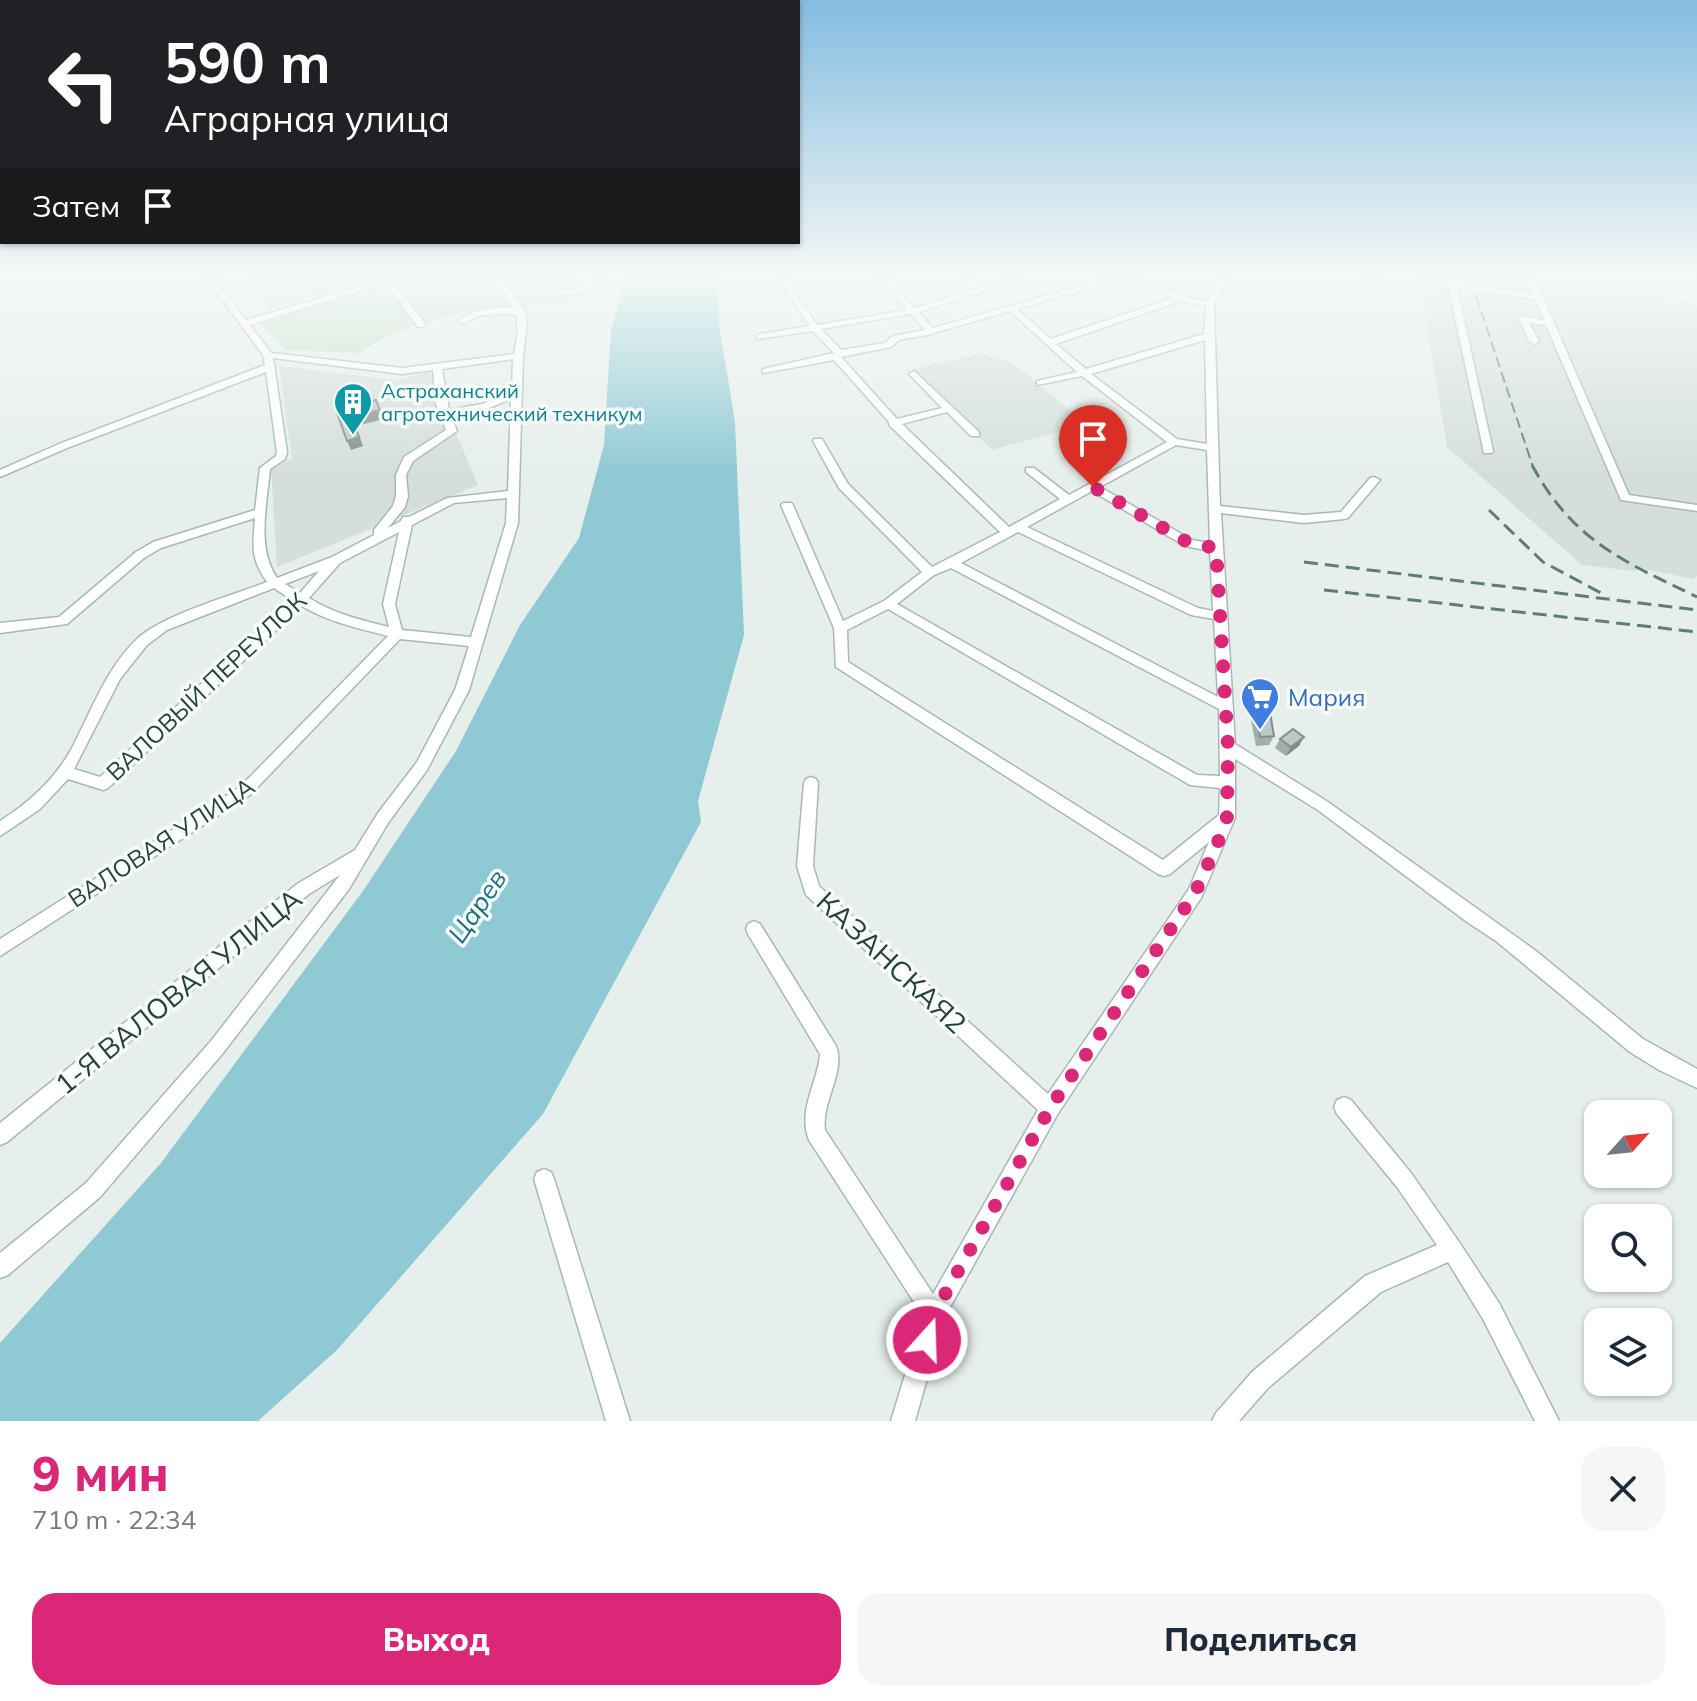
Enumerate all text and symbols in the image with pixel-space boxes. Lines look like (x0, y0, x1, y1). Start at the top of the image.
text: 590 m (164, 27, 331, 97)
icon: left (32, 32, 136, 136)
text: Аграрная улица (164, 96, 450, 141)
icon: arrive (136, 184, 180, 228)
text: Затем (32, 187, 120, 225)
place label: Астраханский агротехнический техникум (381, 378, 643, 426)
building icon: Астраханский агротехнический техникум (332, 381, 374, 436)
pin (1059, 405, 1127, 487)
icon: arrive (1071, 417, 1115, 461)
street label: ВАЛОВЫЙ ПЕРЕУЛОК (100, 585, 312, 787)
supermarket icon: Мария (1239, 676, 1281, 731)
place label: Мария (1288, 682, 1365, 712)
street label: ВАЛОВАЯ УЛИЦА (62, 770, 260, 913)
water label: Царев (441, 863, 513, 949)
street label: 1-Я ВАЛОВАЯ УЛИЦА (48, 880, 309, 1101)
street label: КАЗАНСКАЯ2 (810, 884, 974, 1040)
north arrow (1584, 1100, 1672, 1188)
map controls (1584, 1100, 1672, 1396)
button: search (1584, 1204, 1672, 1292)
position arrow (885, 1298, 969, 1382)
button: layers (1584, 1308, 1672, 1396)
text: 9 мин (32, 1443, 169, 1503)
button: close (1581, 1447, 1665, 1531)
text: 710 m · 22:34 (32, 1503, 196, 1536)
button: Выход (32, 1593, 841, 1685)
button: Поделиться (857, 1593, 1665, 1685)

